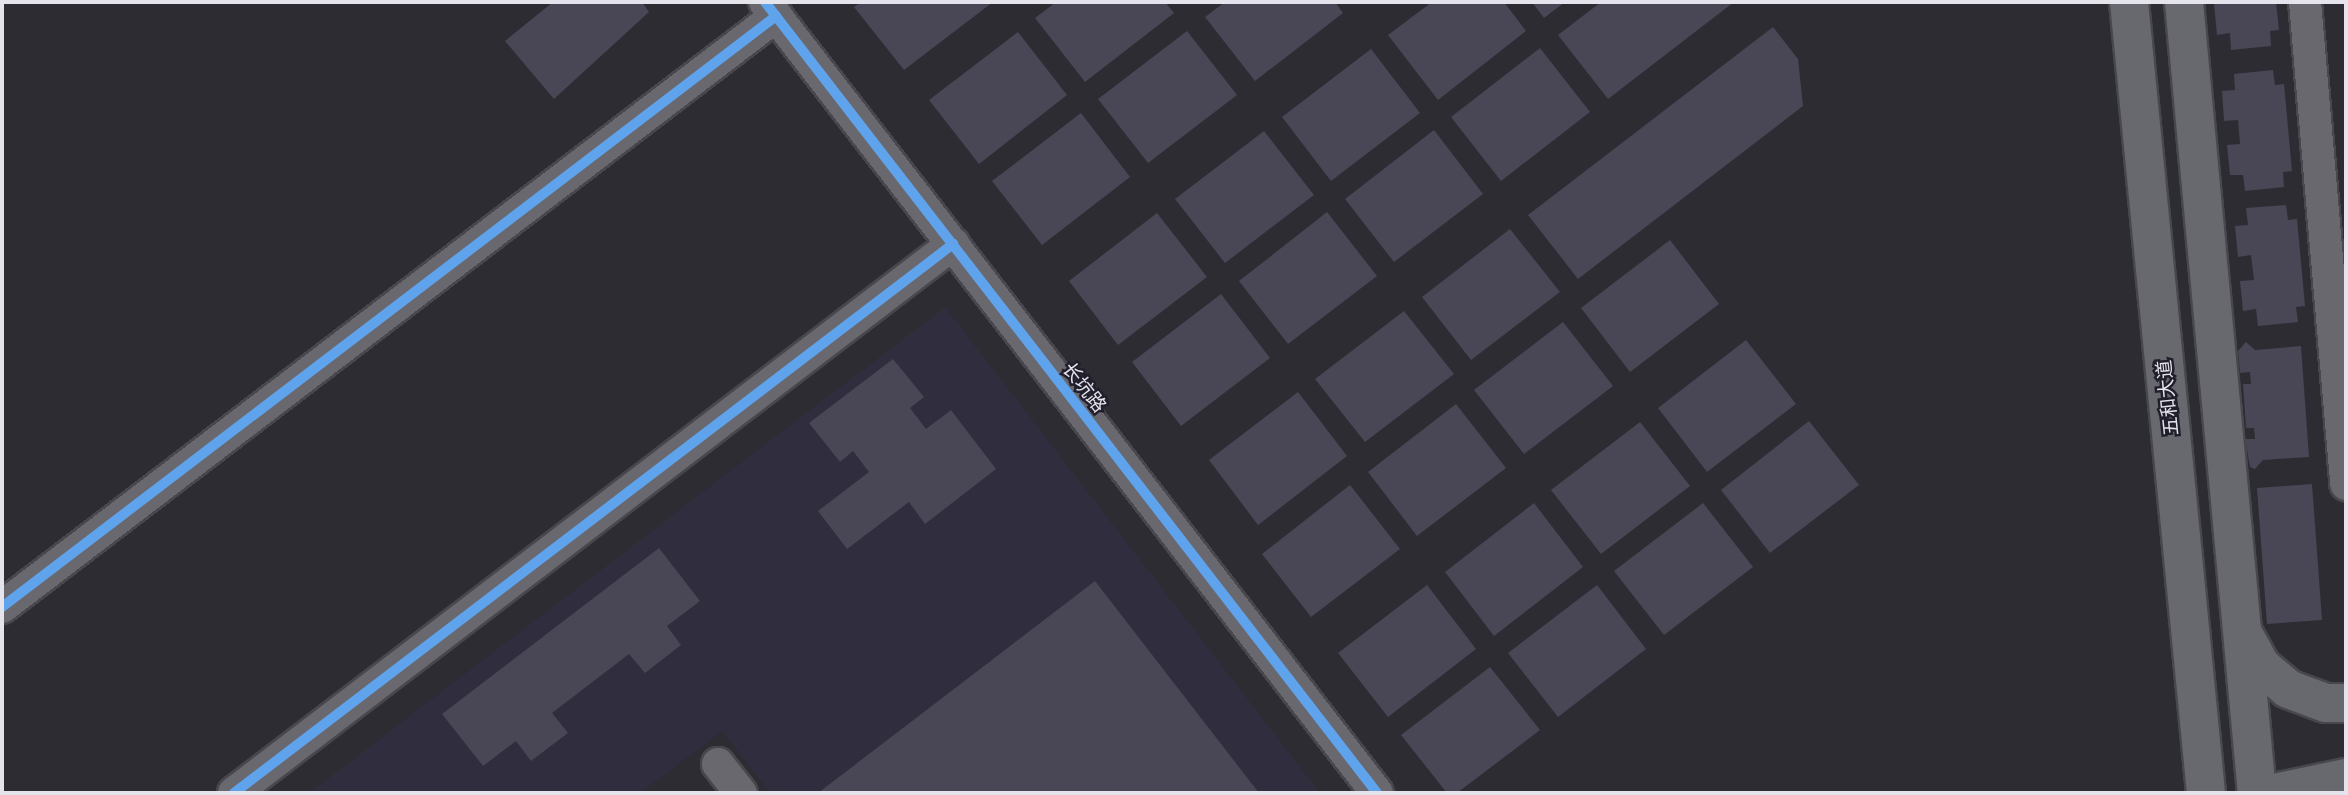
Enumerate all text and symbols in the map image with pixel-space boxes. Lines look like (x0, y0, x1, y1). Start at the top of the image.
street label: 长坑路 (1058, 358, 1112, 416)
street label: 五和大道 (2152, 359, 2182, 437)

